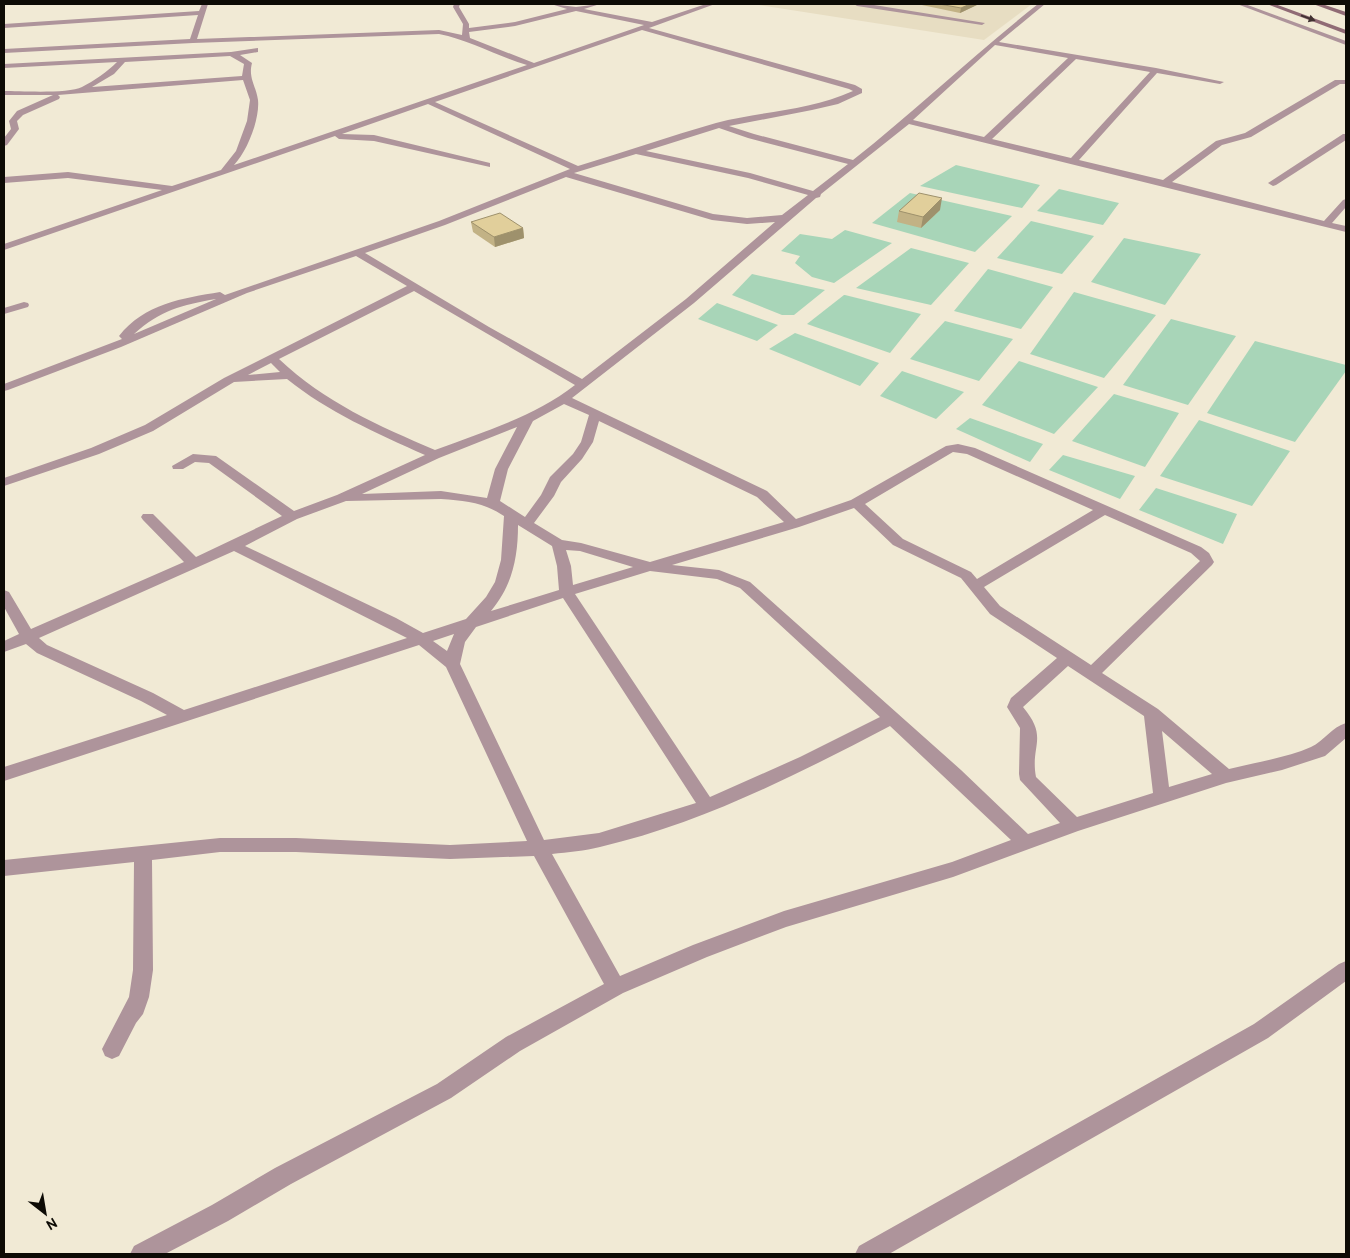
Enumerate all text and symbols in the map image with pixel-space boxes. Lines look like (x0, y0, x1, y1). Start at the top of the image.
one-way arrow (1301, 14, 1316, 22)
north arrow (20, 1188, 70, 1238)
text: N (42, 1213, 60, 1233)

